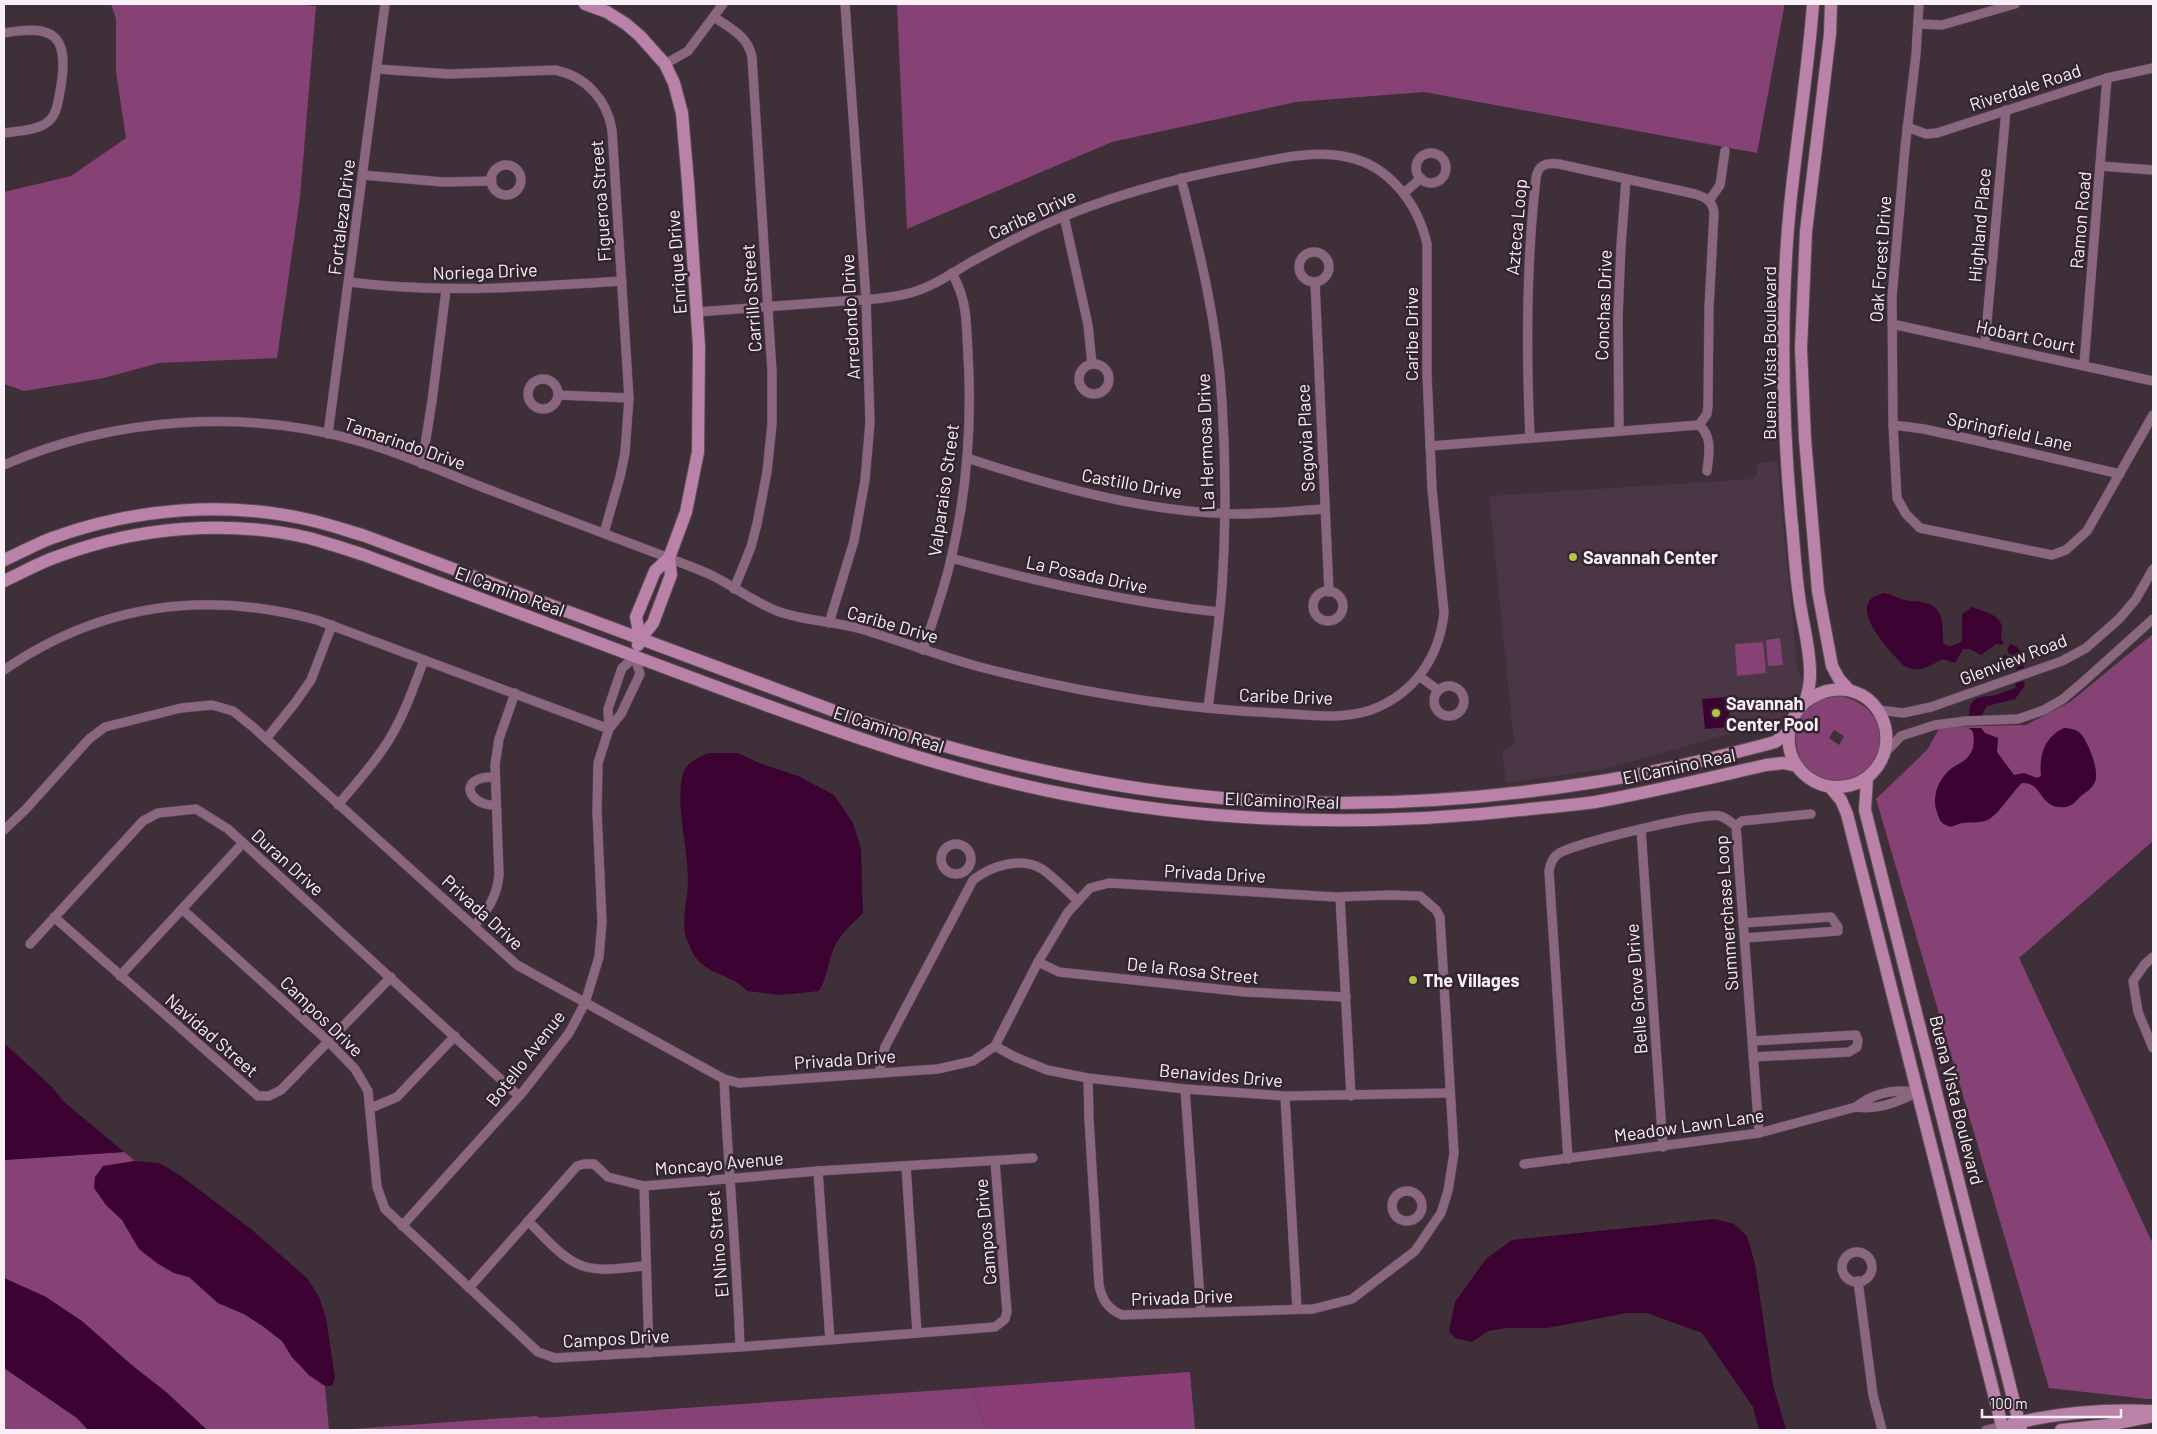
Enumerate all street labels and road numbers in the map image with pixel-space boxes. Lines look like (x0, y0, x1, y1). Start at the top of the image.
street label: Riverdale Road (1966, 59, 2084, 115)
street label: Figueroa Street (585, 139, 615, 263)
street label: Fortaleza Drive (323, 158, 359, 276)
street label: Highland Place (1963, 167, 1995, 283)
street label: Ramon Road (2065, 170, 2095, 270)
street label: Azteca Loop (1501, 178, 1531, 276)
street label: Caribe Drive (985, 184, 1079, 244)
street label: Oak Forest Drive (1865, 195, 1895, 323)
street label: Enrique Drive (661, 209, 691, 315)
street label: Carrillo Street (736, 243, 766, 353)
street label: Conchas Drive (1590, 249, 1616, 361)
street label: Arredondo Drive (836, 253, 864, 381)
street label: Noriega Drive (432, 258, 538, 284)
street label: Buena Vista Boulevard (1758, 266, 1780, 440)
street label: Caribe Drive (1400, 287, 1422, 381)
street label: Hobart Court (1974, 315, 2078, 357)
street label: La Hermosa Drive (1192, 373, 1218, 511)
street label: Segovia Place (1291, 383, 1319, 493)
street label: Springfield Lane (1945, 407, 2075, 455)
street label: Tamarindo Drive (341, 412, 469, 474)
street label: Valparaiso Street (923, 422, 963, 558)
street label: Castillo Drive (1080, 463, 1184, 503)
street label: La Posada Drive (1024, 550, 1150, 598)
street label: El Camino Real (452, 561, 568, 621)
street label: Caribe Drive (845, 600, 941, 648)
street label: Glenview Road (1956, 628, 2070, 690)
street label: Caribe Drive (1239, 683, 1333, 709)
street label: El Camino Real (831, 701, 947, 757)
street label: El Camino Real (1621, 743, 1737, 789)
street label: El Camino Real (1224, 787, 1340, 813)
street label: Duran Drive (247, 824, 329, 900)
street label: Summerchase Loop (1710, 835, 1742, 991)
street label: Privada Drive (1163, 859, 1267, 887)
street label: Privada Drive (438, 870, 528, 954)
street label: Belle Grove Drive (1620, 923, 1652, 1055)
street label: De la Rosa Street (1126, 952, 1260, 988)
street label: Campos Drive (276, 971, 368, 1061)
street label: Navidad Street (161, 989, 263, 1081)
street label: Botello Avenue (481, 1006, 569, 1110)
street label: Buena Vista Boulevard (1925, 1013, 1989, 1187)
street label: Privada Drive (793, 1044, 897, 1074)
street label: Benavides Drive (1158, 1059, 1284, 1091)
street label: Meadow Lawn Lane (1612, 1104, 1766, 1146)
street label: Moncayo Avenue (654, 1146, 784, 1180)
street label: Campos Drive (969, 1178, 1001, 1286)
street label: El Nino Street (701, 1189, 733, 1299)
street label: Privada Drive (1131, 1284, 1233, 1310)
street label: Campos Drive (562, 1324, 670, 1352)

